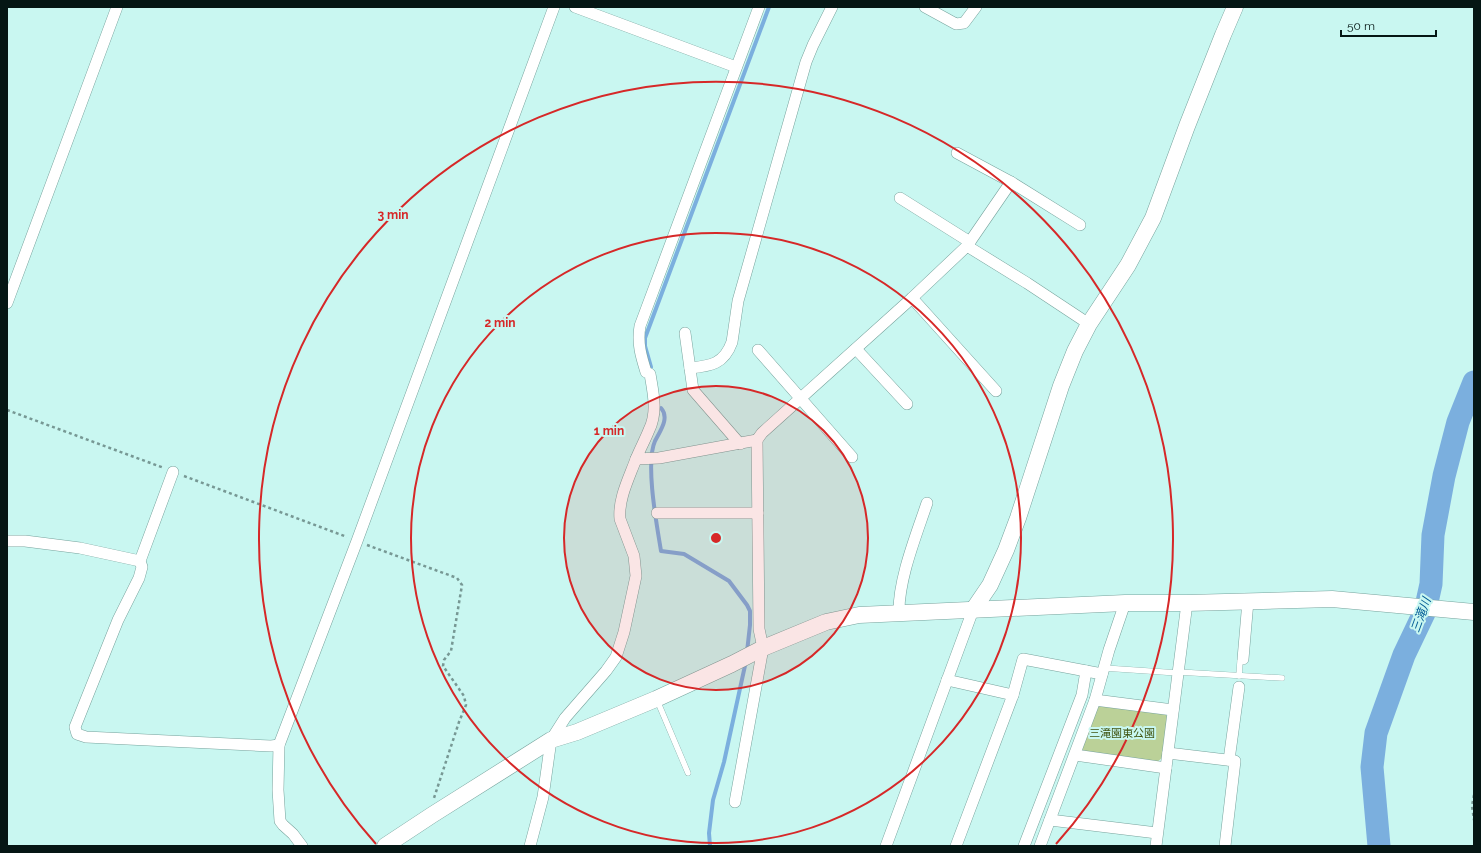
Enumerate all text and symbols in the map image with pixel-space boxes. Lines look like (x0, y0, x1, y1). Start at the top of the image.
scale bar (1341, 12, 1436, 38)
text: 50 m (1347, 19, 1375, 33)
text: 3 min (377, 208, 409, 222)
text: 2 min (484, 316, 516, 330)
text: 1 min (594, 424, 624, 438)
centre of rings (709, 531, 723, 545)
water label: 三滝川 (1408, 594, 1434, 634)
park label: 三滝園東公園 (1089, 727, 1155, 740)

